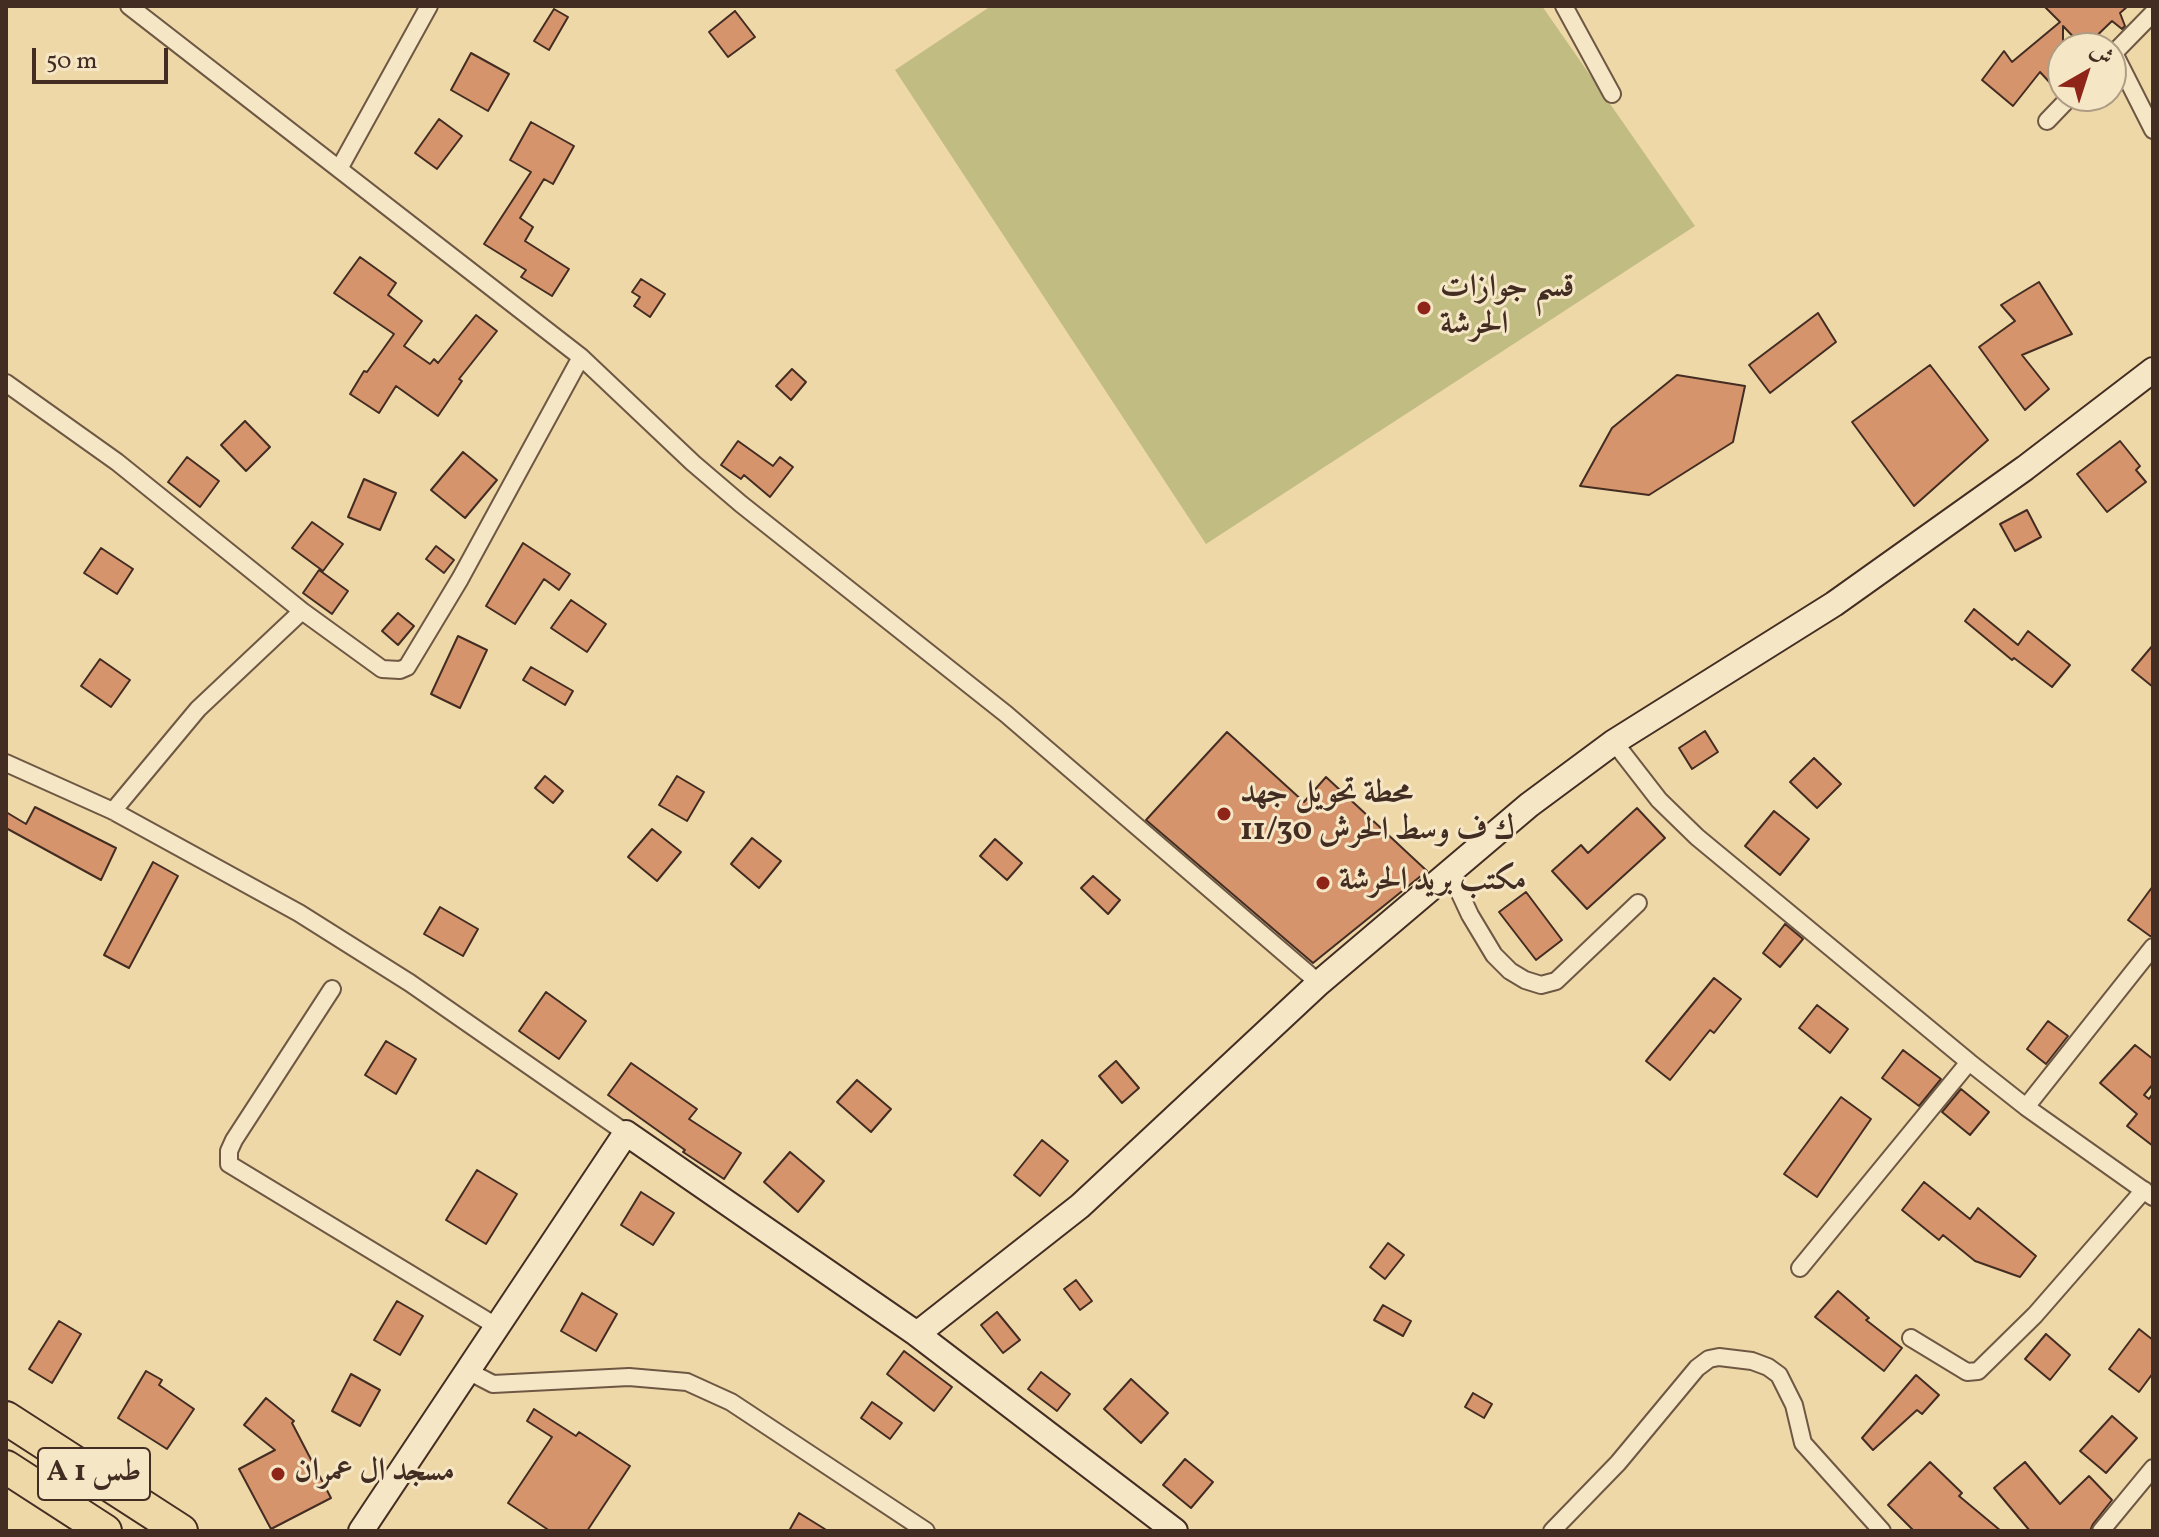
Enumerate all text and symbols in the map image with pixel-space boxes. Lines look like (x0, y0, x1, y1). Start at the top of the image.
scale bar (36, 32, 172, 82)
north arrow (2047, 32, 2127, 112)
text: ش (2083, 36, 2119, 73)
text: 50 m (46, 45, 98, 79)
place label: قسم جوازات الحرشة (1440, 271, 1574, 346)
marker: قسم جوازات الحرشة (1415, 299, 1433, 317)
place label: محطة تحويل جهد 11/30 ك ف وسط الحرش (1240, 777, 1515, 852)
marker: محطة تحويل جهد 11/30 ك ف وسط الحرش (1215, 805, 1233, 823)
place label: مكتب بريد الحرشة (1339, 864, 1526, 902)
marker: مكتب بريد الحرشة (1314, 874, 1332, 892)
road number: A 1 طس (38, 1448, 150, 1500)
place label: مسجد ال عمران (294, 1455, 455, 1493)
marker: مسجد ال عمران (269, 1465, 287, 1483)

